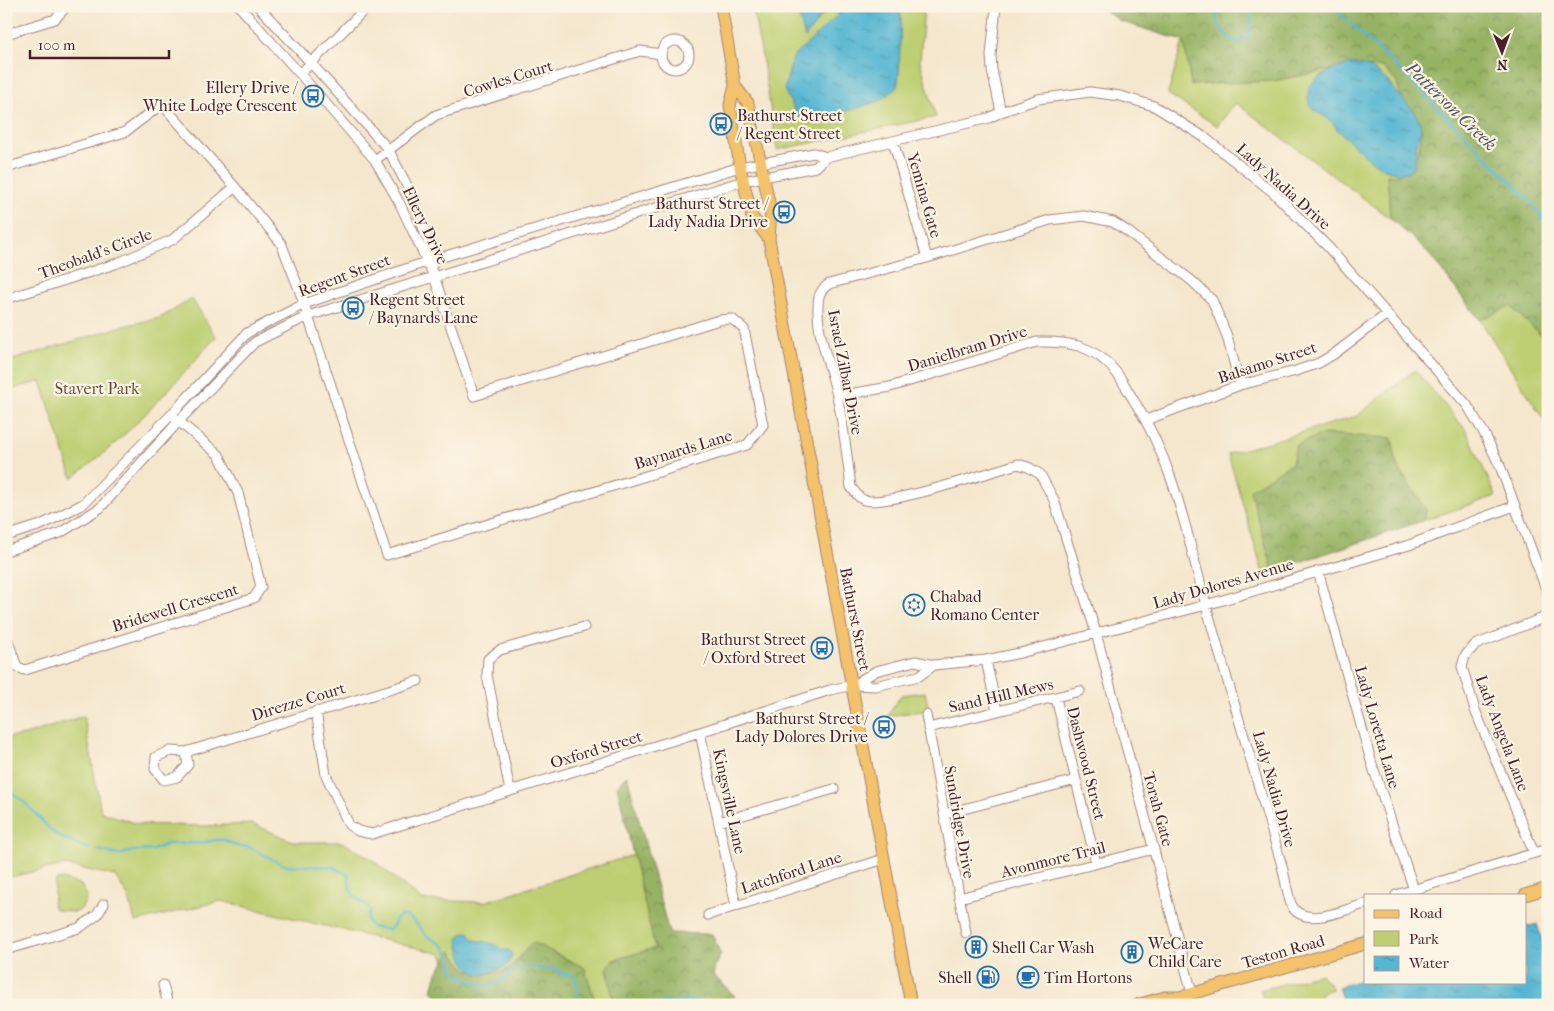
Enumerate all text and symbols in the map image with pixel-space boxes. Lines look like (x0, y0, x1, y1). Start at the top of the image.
scale bar (30, 28, 169, 60)
north arrow (1476, 28, 1526, 78)
text: 100 m (38, 36, 76, 54)
street label: Cowles Court (461, 56, 555, 101)
text: N (1496, 56, 1508, 73)
water label: Patterson Creek (1400, 57, 1501, 155)
place label: Ellery Drive / White Lodge Crescent (142, 78, 299, 115)
bus stop icon: Ellery Drive / White Lodge Crescent (301, 84, 325, 108)
place label: Bathurst Street / Regent Street (736, 106, 843, 143)
bus stop icon: Bathurst Street / Regent Street (709, 112, 733, 136)
street label: Lady Nadia Drive (1233, 139, 1335, 234)
street label: Yemina Gate (903, 149, 946, 240)
street label: Ellery Drive (399, 183, 453, 267)
place label: Bathurst Street / Lady Nadia Drive (648, 194, 770, 231)
bus stop icon: Bathurst Street / Lady Nadia Drive (772, 200, 796, 224)
street label: Theobald's Circle (36, 224, 154, 283)
street label: Regent Street (296, 250, 393, 301)
place label: Regent Street / Baynards Lane (368, 290, 478, 327)
bus stop icon: Regent Street / Baynards Lane (341, 296, 365, 320)
street label: Israel Zilbar Drive (824, 308, 867, 436)
street label: Danielbram Drive (905, 321, 1029, 376)
street label: Balsamo Street (1215, 338, 1319, 387)
park label: Stavert Park (55, 379, 140, 398)
street label: Baynards Lane (632, 426, 735, 473)
street label: Lady Dolores Avenue (1151, 554, 1296, 613)
street label: Bathurst Street (836, 566, 875, 673)
street label: Bridewell Crescent (110, 579, 241, 636)
place label: Chabad Romano Center (930, 587, 1039, 624)
synagogue icon: Chabad Romano Center (902, 593, 926, 617)
place label: Bathurst Street / Oxford Street (701, 630, 806, 667)
bus stop icon: Bathurst Street / Oxford Street (810, 636, 834, 660)
street label: Lady Loretta Lane (1351, 664, 1404, 791)
street label: Lady Angela Lane (1472, 672, 1533, 794)
street label: Sand Hill Mews (947, 674, 1055, 717)
street label: Direzze Court (249, 678, 348, 725)
street label: Dashwood Street (1063, 704, 1110, 822)
place label: Bathurst Street / Lady Dolores Drive (735, 709, 870, 746)
bus stop icon: Bathurst Street / Lady Dolores Drive (872, 715, 896, 739)
street label: Oxford Street (548, 726, 645, 772)
street label: Lady Nadia Drive (1249, 729, 1300, 850)
street label: Kingsville Lane (709, 747, 750, 856)
street label: Sundridge Drive (940, 764, 979, 880)
street label: Torah Gate (1139, 770, 1178, 849)
street label: Avonmore Trail (998, 837, 1108, 882)
street label: Latchford Lane (738, 847, 844, 898)
legend (1364, 894, 1526, 984)
text: Road (1409, 904, 1443, 922)
text: Park (1409, 930, 1439, 948)
street label: Teston Road (1240, 931, 1327, 972)
place label: WeCare Child Care (1147, 934, 1222, 971)
building icon: Shell Car Wash (964, 935, 988, 959)
place label: Shell Car Wash (992, 938, 1095, 957)
building icon: WeCare Child Care (1120, 940, 1144, 964)
text: Water (1408, 954, 1449, 972)
fuel station icon: Shell (976, 965, 1000, 989)
cafe icon: Tim Hortons (1016, 965, 1040, 989)
place label: Shell (938, 968, 973, 987)
place label: Tim Hortons (1044, 968, 1132, 987)

